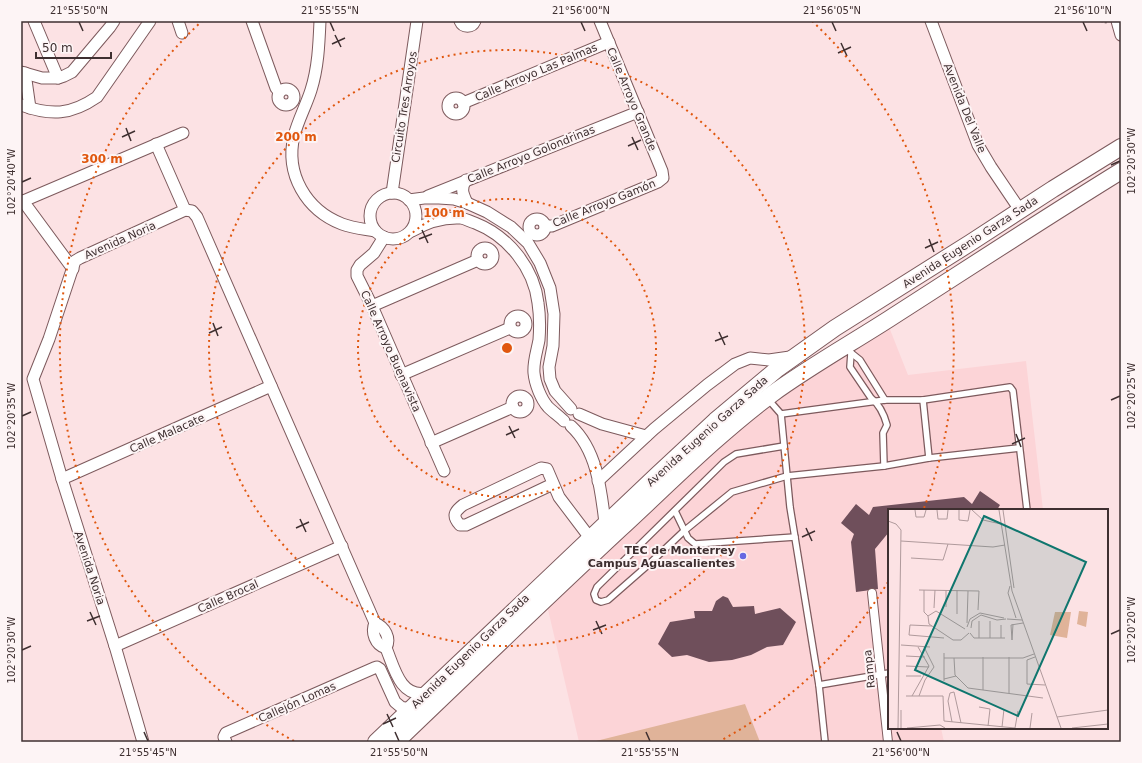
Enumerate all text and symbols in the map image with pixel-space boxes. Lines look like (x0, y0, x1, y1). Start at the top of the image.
text: 21°55'50"N (50, 5, 108, 16)
text: 21°55'55"N (301, 5, 359, 16)
text: 21°56'00"N (552, 5, 610, 16)
text: 21°56'05"N (803, 5, 861, 16)
text: 21°56'10"N (1054, 5, 1112, 16)
scale bar (36, 34, 111, 60)
text: 50 m (42, 41, 73, 55)
street label: Calle Arroyo Las Palmas (473, 41, 600, 104)
street label: Calle Arroyo Grande (604, 46, 659, 153)
street label: Circuito Tres Arroyos (389, 50, 420, 164)
street label: Avenida Del Valle (941, 61, 989, 155)
street label: Calle Arroyo Golondrinas (466, 123, 597, 186)
text: 102°20'30"W (1126, 128, 1137, 194)
text: 200 m (275, 130, 317, 144)
text: 102°20'40"W (6, 149, 17, 215)
text: 300 m (81, 152, 123, 166)
street label: Calle Arroyo Gamón (551, 177, 658, 230)
street label: Avenida Eugenio Garza Sada (900, 194, 1040, 291)
text: 100 m (423, 206, 465, 220)
street label: Avenida Noria (83, 219, 158, 262)
street label: Calle Arroyo Buenavista (358, 288, 423, 414)
centre of rings (500, 341, 514, 355)
text: 102°20'25"W (1126, 363, 1137, 429)
street label: Avenida Eugenio Garza Sada (644, 373, 771, 489)
text: 102°20'35"W (6, 383, 17, 449)
street label: Calle Malacate (128, 411, 207, 456)
inset map (888, 509, 1108, 729)
street label: Avenida Noria (71, 530, 108, 607)
place label: TEC de Monterrey Campus Aguascalientes (588, 544, 735, 570)
marker: TEC de Monterrey Campus Aguascalientes (738, 551, 748, 561)
street label: Calle Brocal (196, 577, 261, 616)
street label: Avenida Eugenio Garza Sada (409, 592, 532, 711)
text: 102°20'20"W (1126, 597, 1137, 663)
text: 102°20'30"W (6, 617, 17, 683)
street label: Rampa (861, 649, 878, 689)
street label: Callejón Lomas (256, 679, 338, 725)
text: 21°55'45"N (119, 747, 177, 758)
text: 21°55'50"N (370, 747, 428, 758)
text: 21°55'55"N (621, 747, 679, 758)
text: 21°56'00"N (872, 747, 930, 758)

